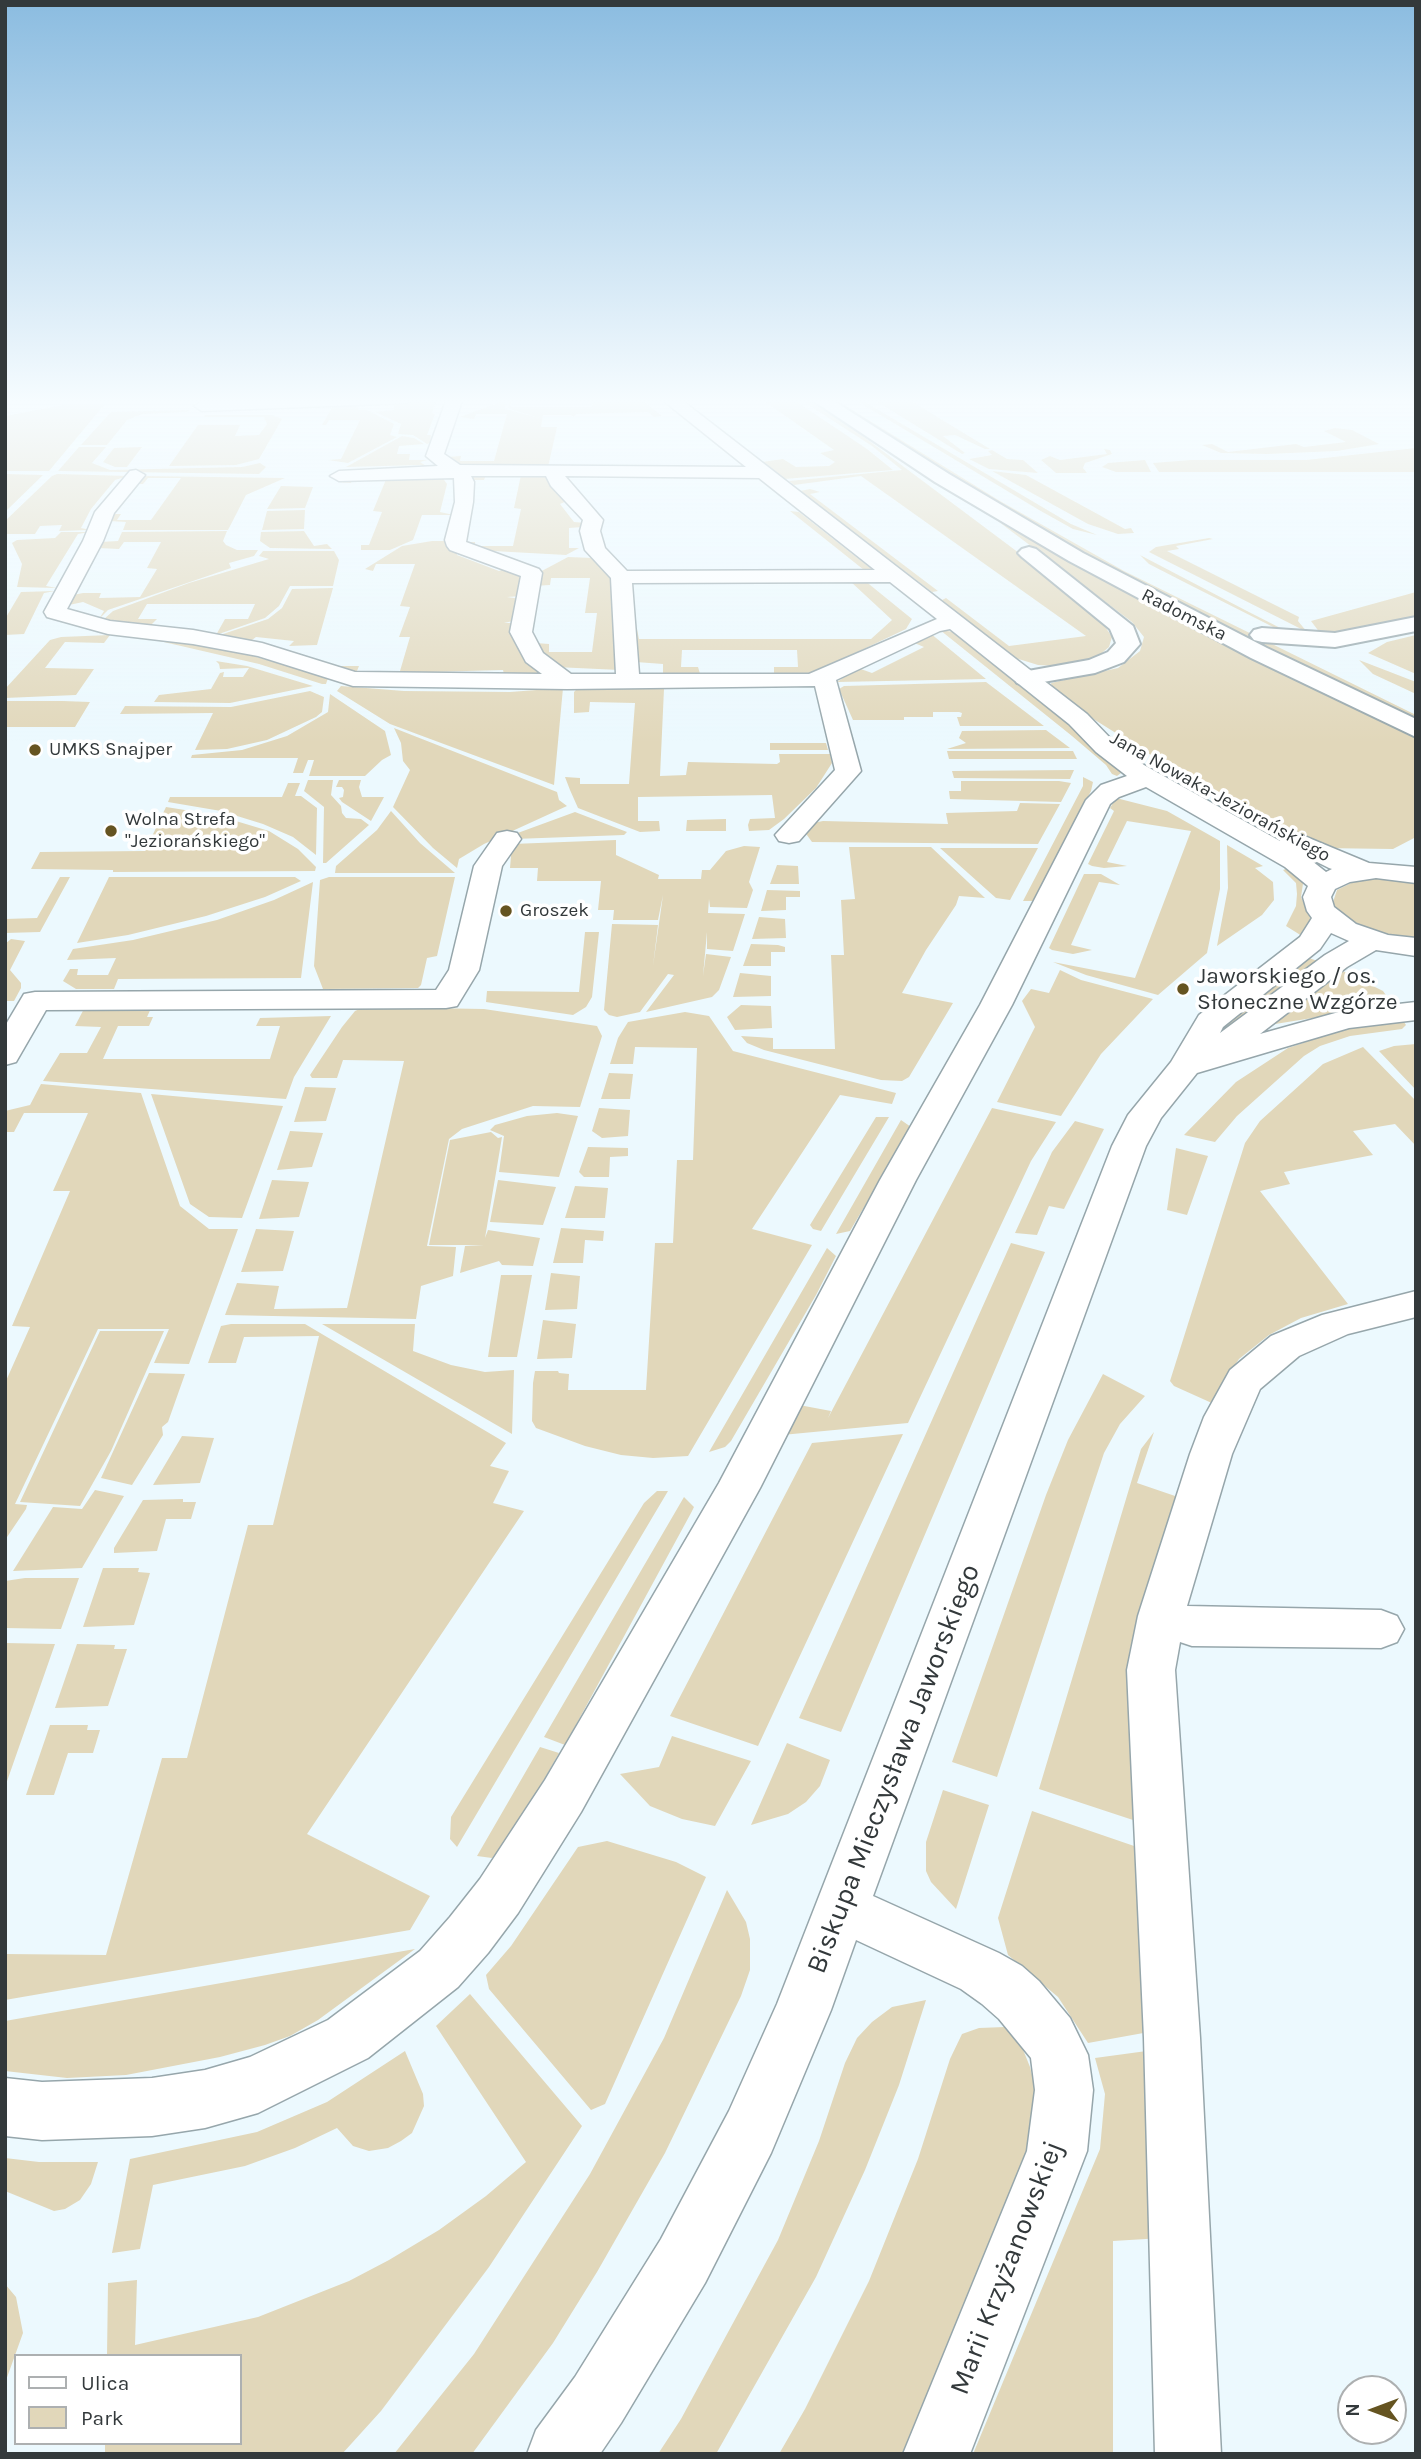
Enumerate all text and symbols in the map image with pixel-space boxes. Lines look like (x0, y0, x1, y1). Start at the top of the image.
street label: Radomska (1138, 584, 1230, 646)
street label: Jana Nowaka-Jeziorańskiego (1106, 727, 1334, 867)
place label: UMKS Snajper (49, 739, 172, 761)
marker: UMKS Snajper (27, 742, 43, 758)
place label: Wolna Strefa "Jeziorańskiego" (125, 809, 265, 853)
marker: Wolna Strefa "Jeziorańskiego" (103, 823, 119, 839)
place label: Groszek (520, 900, 589, 922)
marker: Groszek (498, 903, 514, 919)
place label: Jaworskiego / os. Słoneczne Wzgórze (1197, 962, 1398, 1016)
marker: Jaworskiego / os. Słoneczne Wzgórze (1175, 981, 1191, 997)
street label: Biskupa Mieczysława Jaworskiego (800, 1560, 988, 1978)
street label: Marii Krzyżanowskiej (943, 2136, 1071, 2400)
legend (14, 2354, 242, 2445)
text: Ulica (81, 2371, 129, 2395)
north arrow (1337, 2375, 1407, 2445)
text: N (1342, 2403, 1364, 2417)
text: Park (81, 2406, 124, 2430)

